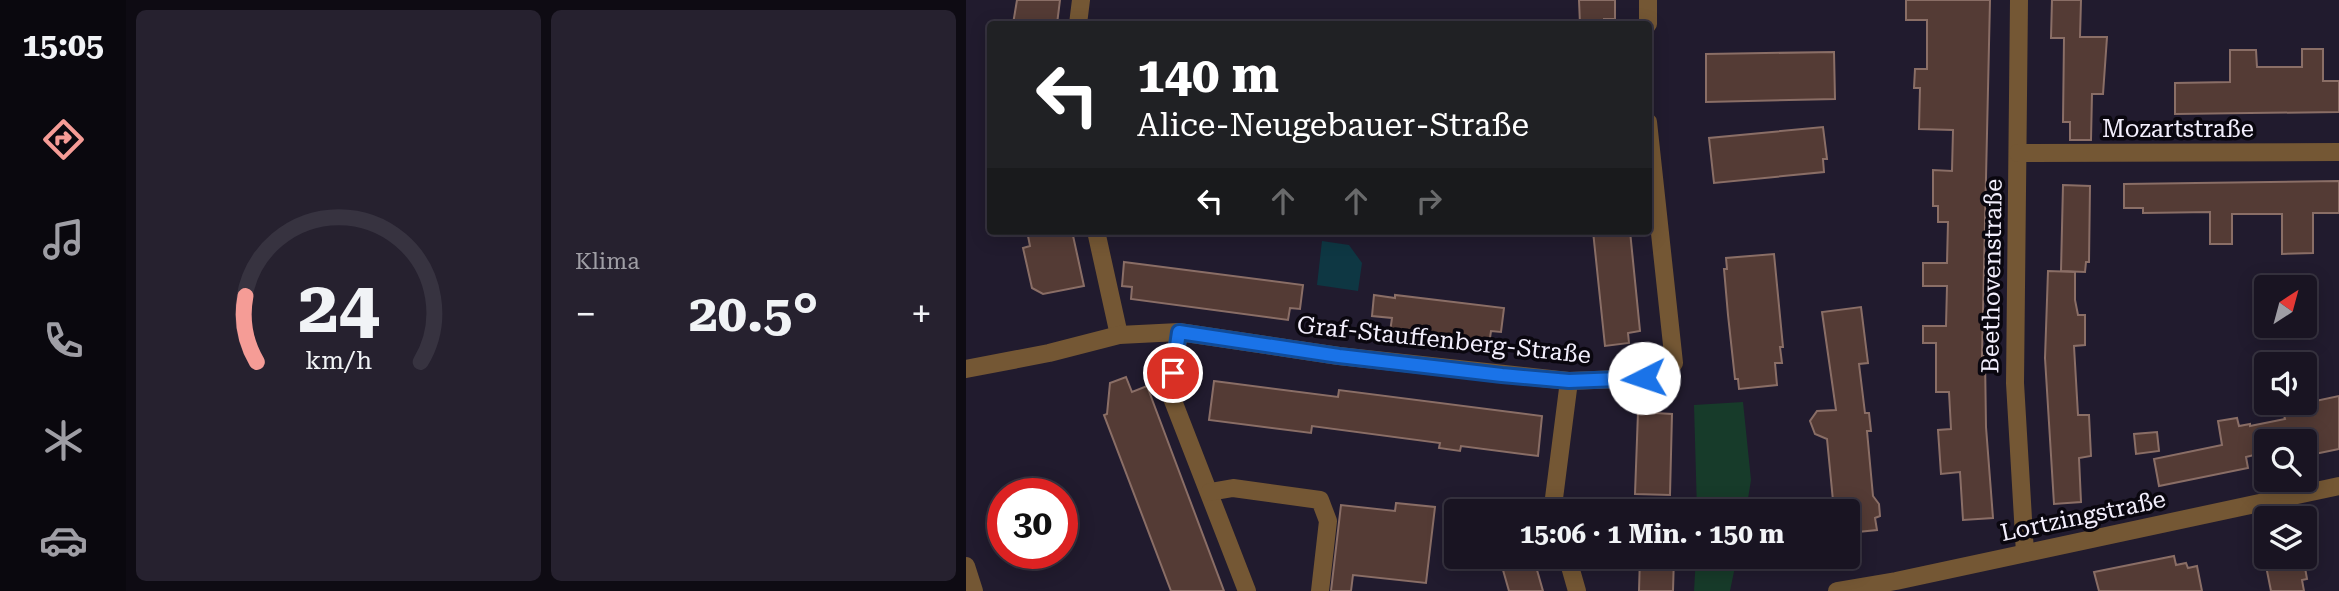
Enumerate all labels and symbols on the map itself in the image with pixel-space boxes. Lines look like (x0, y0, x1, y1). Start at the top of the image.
street label: Mozartstraße (2102, 115, 2254, 143)
street label: Beethovenstraße (1976, 178, 2008, 374)
north arrow (2254, 275, 2317, 338)
street label: Graf-Stauffenberg-Straße (1296, 311, 1592, 369)
position arrow (1607, 341, 1681, 415)
pin (1143, 343, 1203, 403)
speed limit sign: 30 (987, 478, 1078, 569)
street label: Lortzingstraße (1998, 485, 2168, 547)

